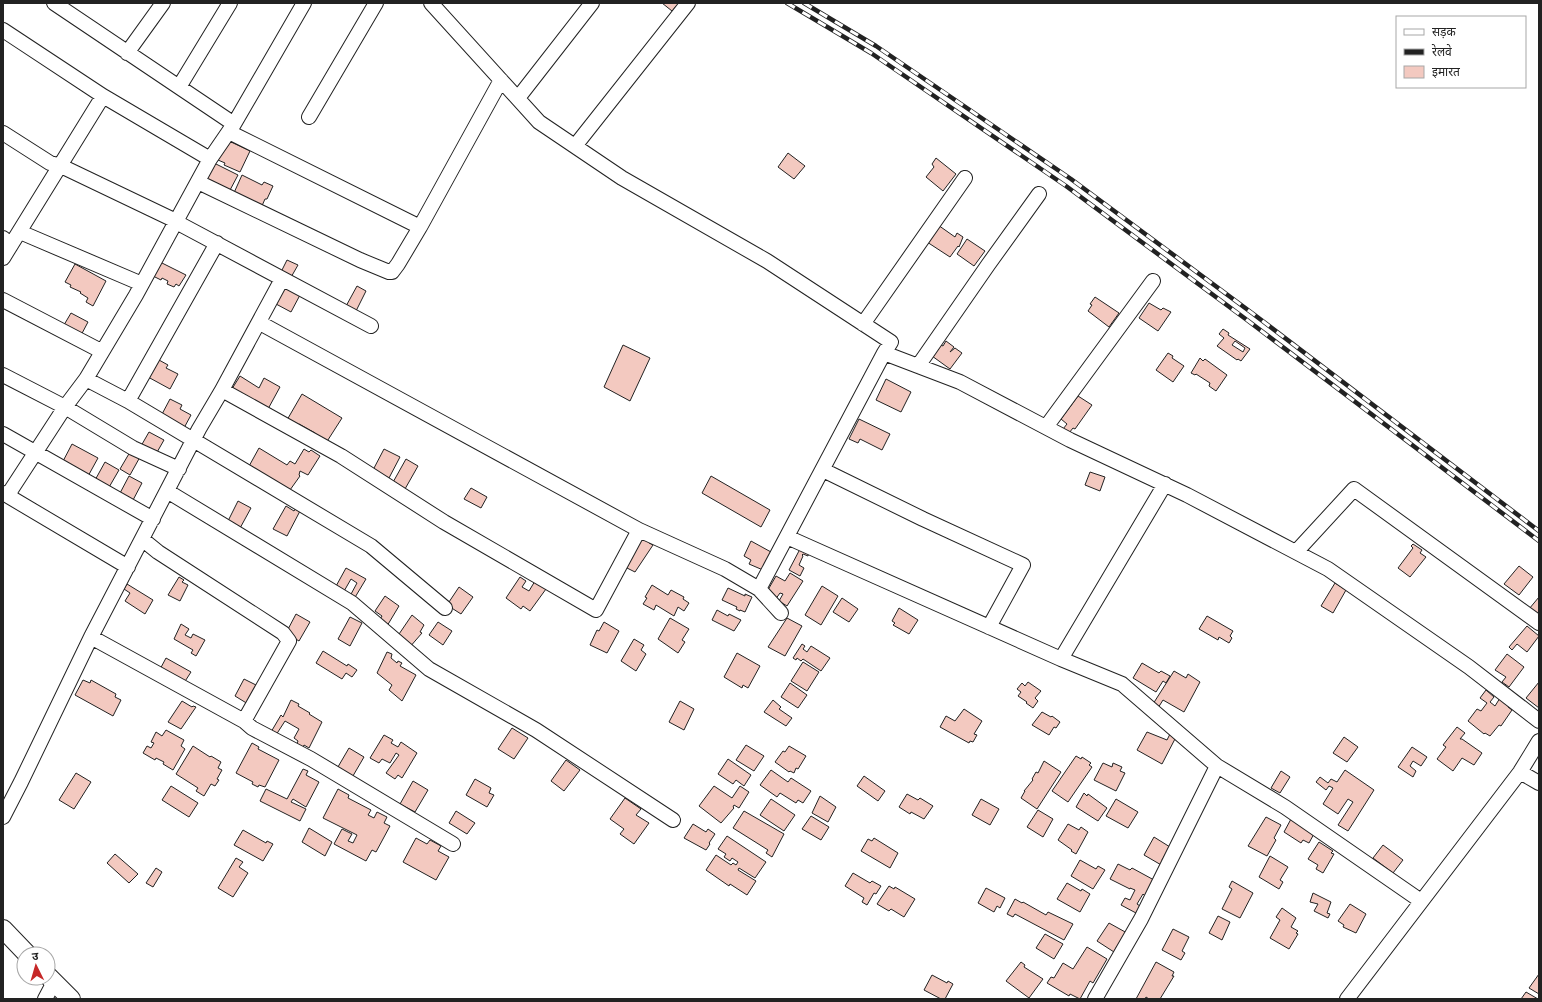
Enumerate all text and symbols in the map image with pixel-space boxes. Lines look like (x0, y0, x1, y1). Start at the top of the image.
legend (1396, 16, 1526, 88)
text: सड़क (1432, 25, 1457, 39)
text: रेलवे (1432, 44, 1452, 58)
text: इमारत (1432, 65, 1461, 79)
north arrow (16, 946, 56, 986)
text: उ (31, 950, 39, 962)

